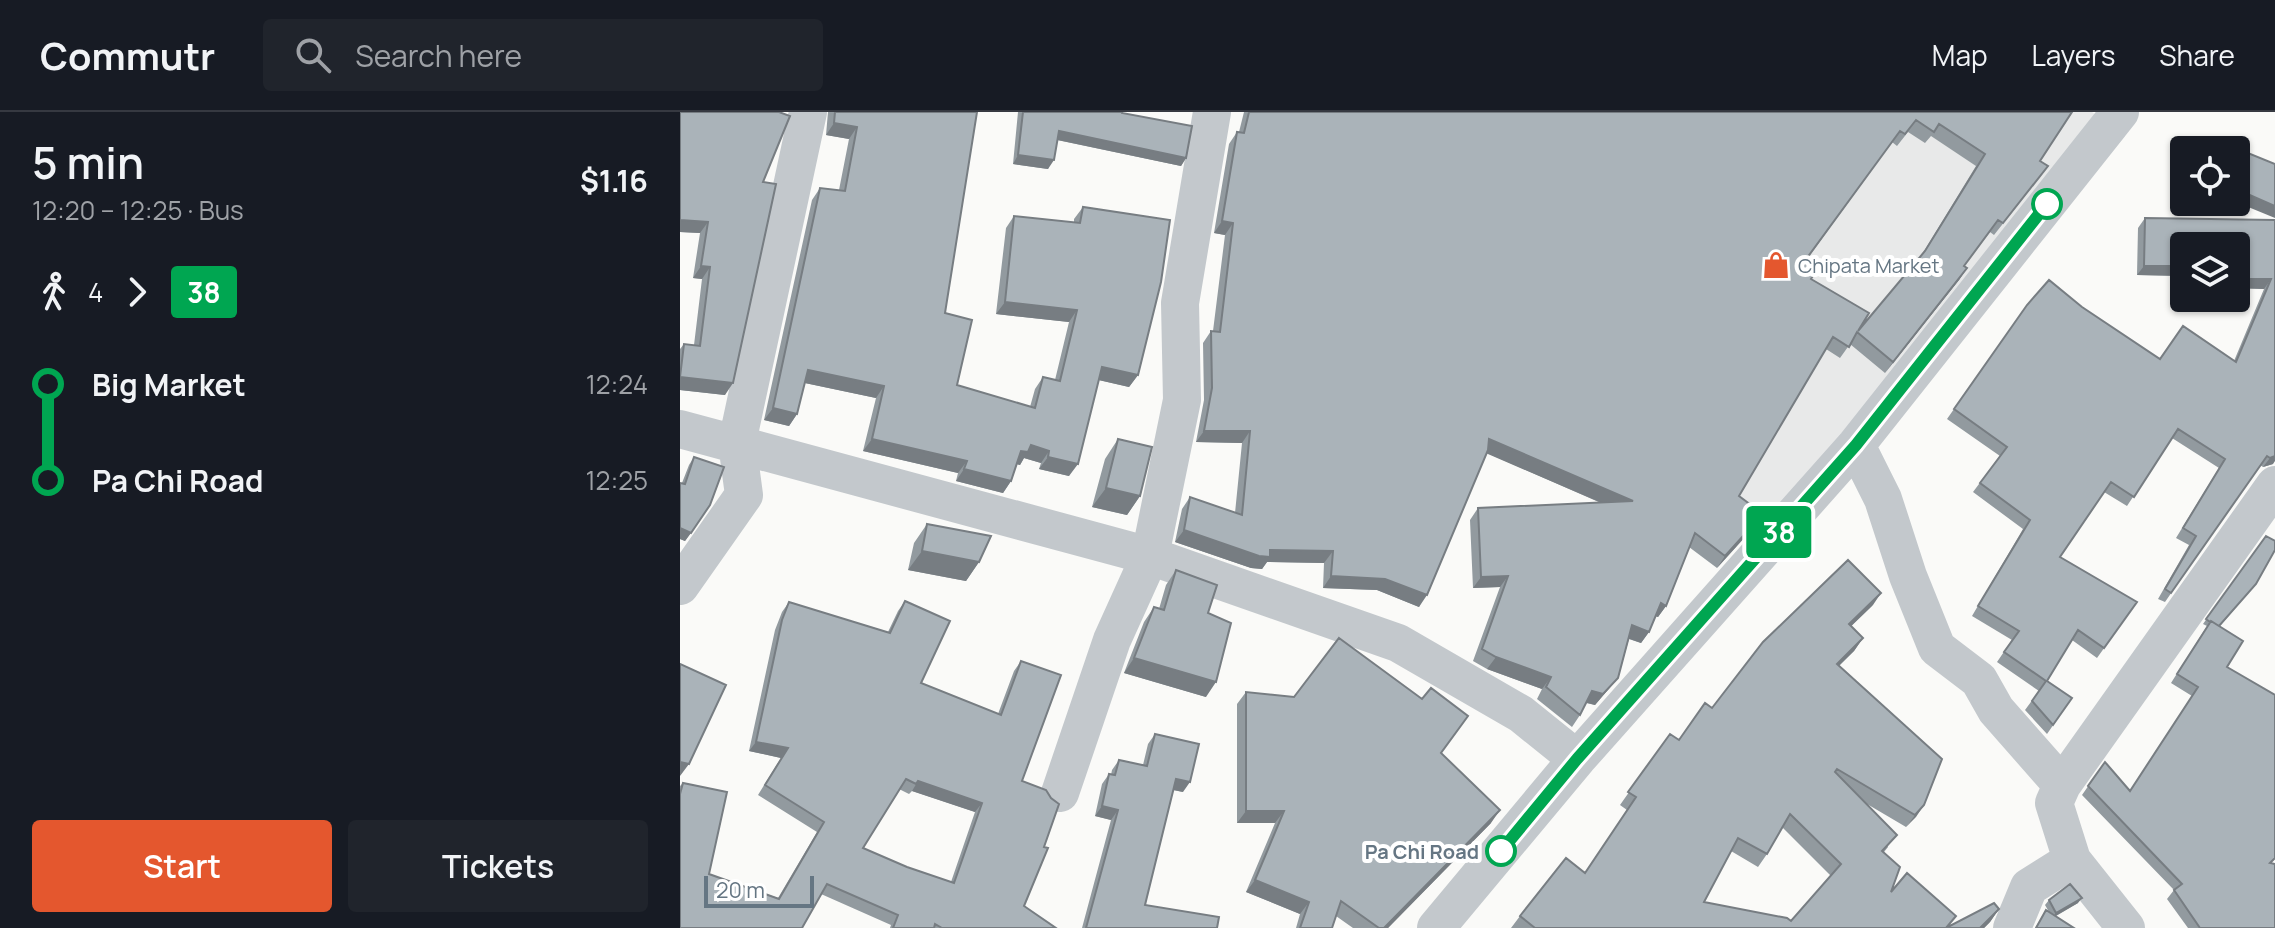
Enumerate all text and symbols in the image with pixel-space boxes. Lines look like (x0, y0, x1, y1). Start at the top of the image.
search box (263, 19, 823, 91)
text: Commutr (40, 29, 215, 81)
icon: search (291, 33, 335, 77)
text: Search here (355, 35, 522, 76)
text: Map (1932, 36, 1988, 74)
text: Layers (2032, 36, 2115, 74)
text: Share (2159, 36, 2235, 74)
text: 5 min (32, 132, 144, 192)
map controls (2170, 136, 2250, 312)
button: locate (2170, 136, 2250, 216)
text: $1.16 (580, 160, 648, 201)
unlabelled marker (2032, 189, 2062, 219)
text: 12:20 – 12:25 · Bus (32, 192, 244, 228)
button: layers (2170, 232, 2250, 312)
shop icon: Chipata Market (1761, 250, 1791, 280)
place label: Chipata Market (1798, 252, 1939, 279)
icon: walk (32, 270, 76, 314)
icon: forward (115, 270, 159, 314)
text: 38 (187, 273, 221, 311)
text: 4 (88, 274, 103, 310)
text: Big Market (92, 364, 246, 405)
text: 12:24 (586, 366, 648, 402)
text: Pa Chi Road (92, 460, 264, 501)
text: 12:25 (585, 462, 648, 498)
line badge: 38 (1743, 506, 1815, 558)
text: 38 (1762, 513, 1796, 551)
button: Start (32, 820, 332, 912)
button: Tickets (348, 820, 648, 912)
marker: Pa Chi Road (1486, 836, 1516, 866)
place label: Pa Chi Road (1365, 838, 1479, 865)
scale bar (704, 872, 814, 908)
text: 20 m (716, 875, 765, 905)

